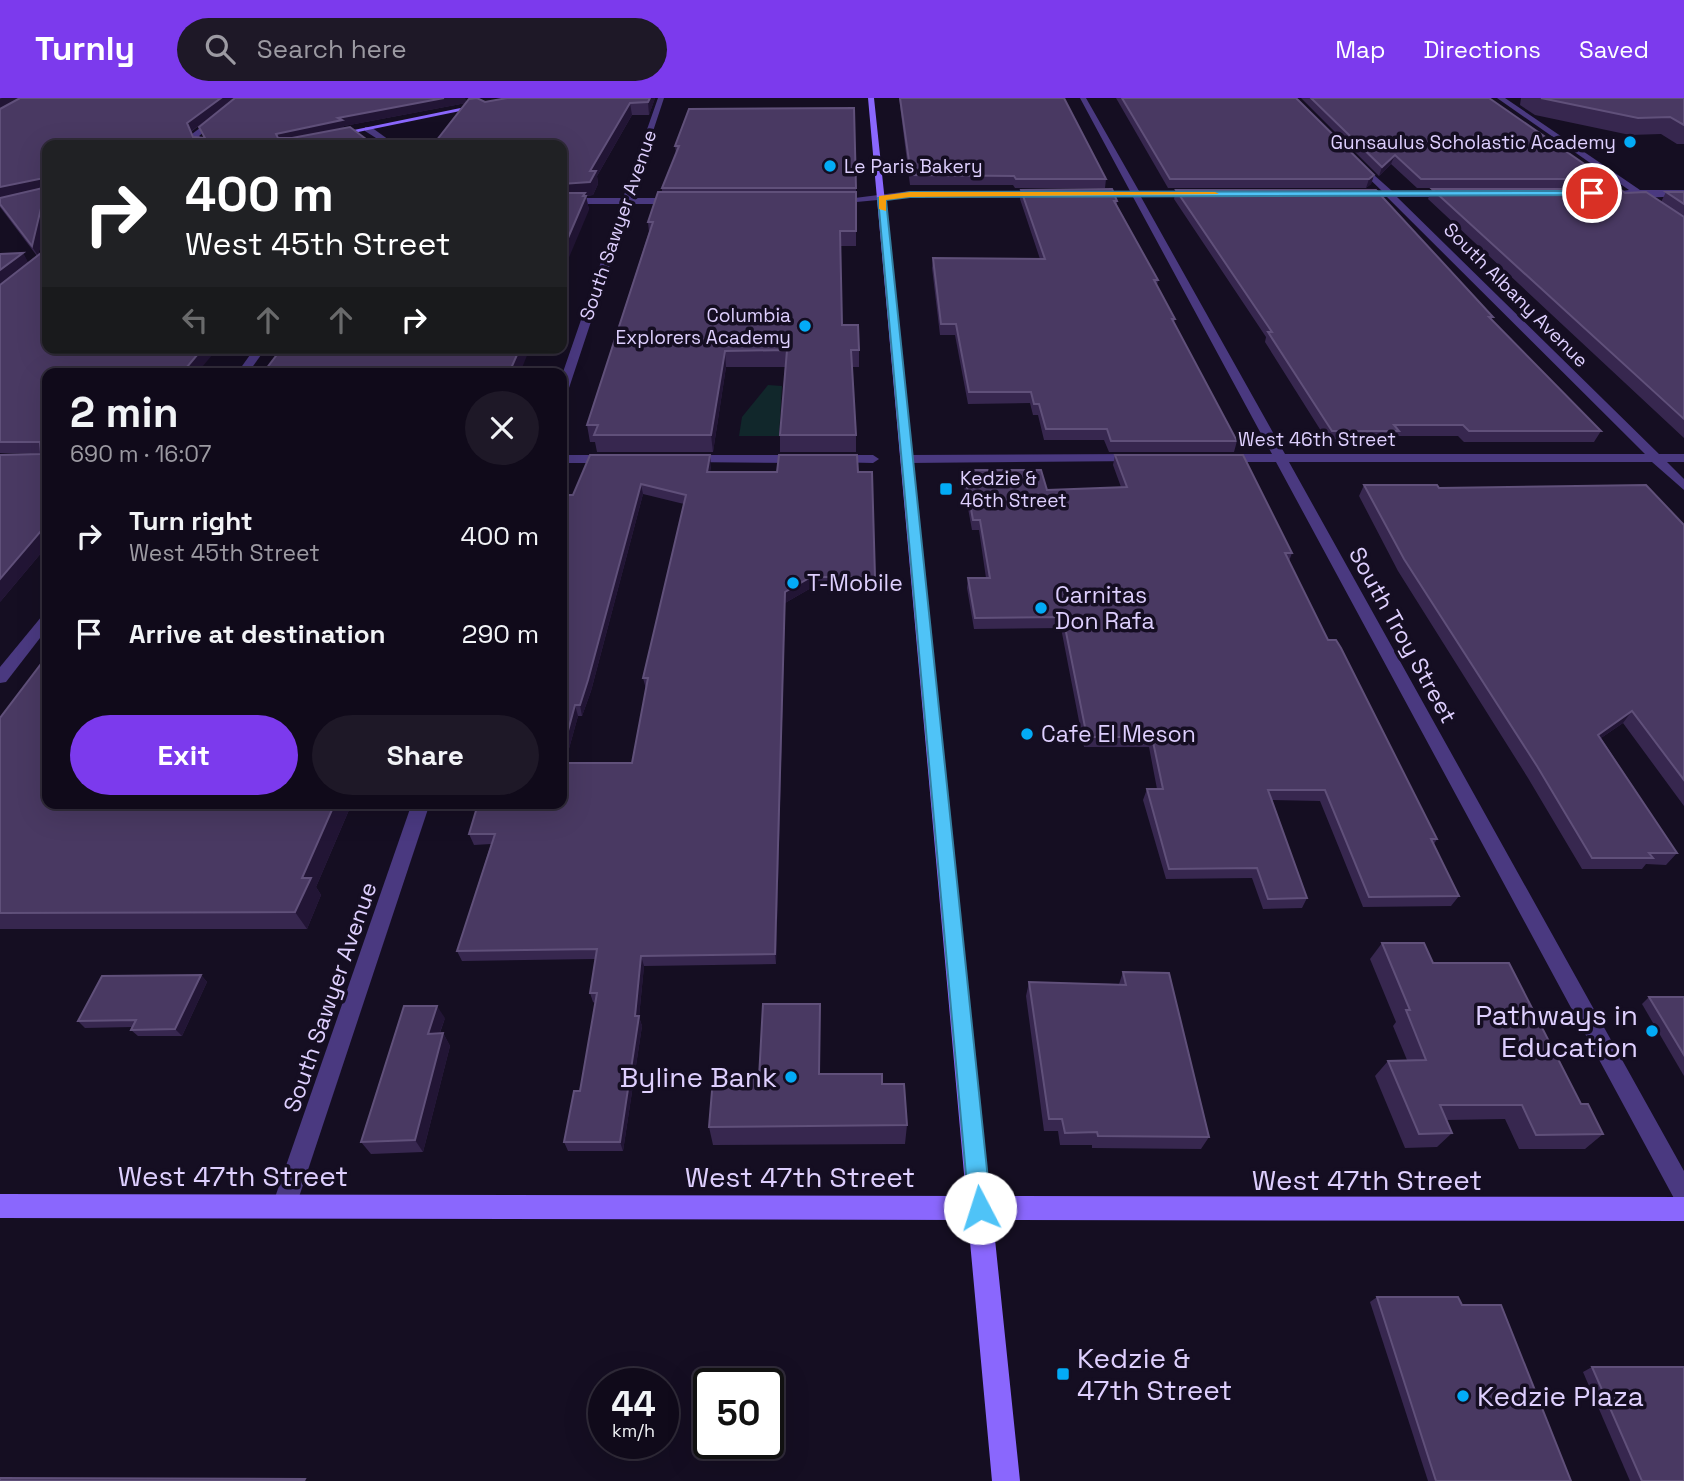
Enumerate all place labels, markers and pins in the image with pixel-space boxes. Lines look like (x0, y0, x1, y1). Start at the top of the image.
place label: Gunsaulus Scholastic Academy (1330, 130, 1616, 155)
marker: Gunsaulus Scholastic Academy (1622, 134, 1638, 150)
place label: Le Paris Bakery (844, 154, 983, 179)
marker: Le Paris Bakery (822, 158, 838, 174)
pin (1562, 163, 1622, 223)
place label: Columbia Explorers Academy (615, 303, 791, 350)
marker: Columbia Explorers Academy (797, 318, 813, 334)
place label: Kedzie & 46th Street (960, 466, 1067, 513)
marker: Kedzie & 46th Street (938, 481, 954, 497)
place label: T-Mobile (807, 568, 903, 598)
marker: T-Mobile (785, 575, 801, 591)
place label: Carnitas Don Rafa (1055, 580, 1155, 636)
marker: Carnitas Don Rafa (1033, 600, 1049, 616)
place label: Cafe El Meson (1041, 719, 1196, 749)
marker: Cafe El Meson (1019, 726, 1035, 742)
place label: Pathways in Education (1475, 997, 1638, 1065)
marker: Pathways in Education (1644, 1023, 1660, 1039)
place label: Byline Bank (620, 1059, 777, 1095)
marker: Byline Bank (783, 1069, 799, 1085)
place label: Kedzie & 47th Street (1077, 1340, 1232, 1408)
marker: Kedzie & 47th Street (1055, 1366, 1071, 1382)
place label: Kedzie Plaza (1477, 1378, 1644, 1414)
marker: Kedzie Plaza (1455, 1388, 1471, 1404)

